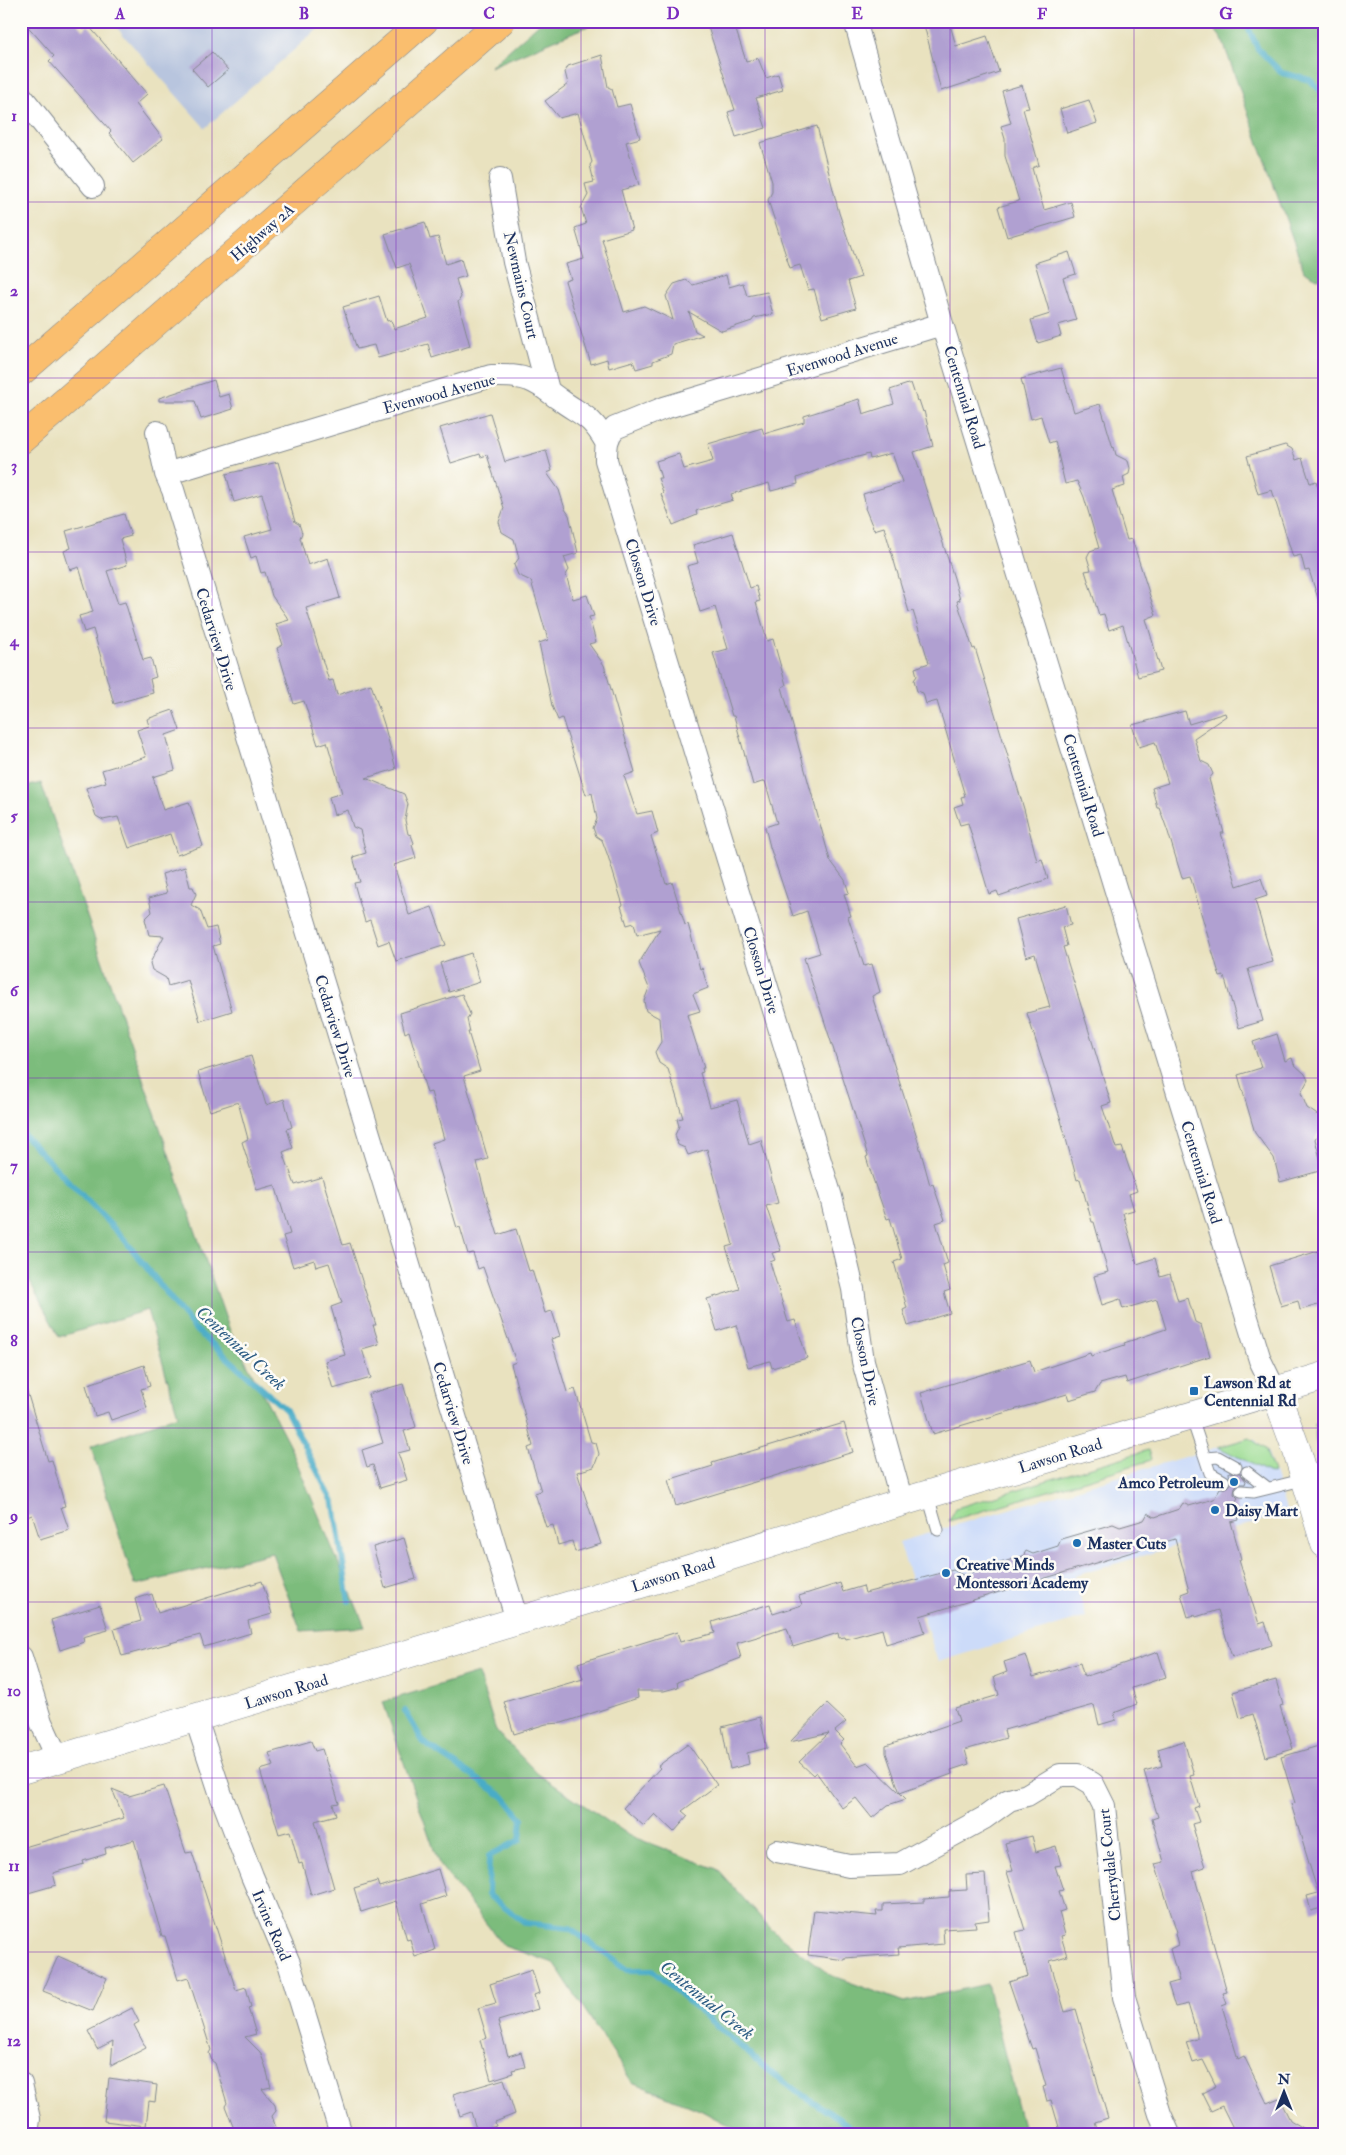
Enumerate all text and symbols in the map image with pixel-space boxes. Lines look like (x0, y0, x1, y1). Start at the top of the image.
text: A (114, 4, 126, 24)
text: B (299, 4, 309, 24)
text: C (483, 4, 495, 24)
text: D (666, 4, 680, 24)
text: E (851, 4, 863, 24)
text: F (1037, 4, 1047, 24)
text: G (1219, 4, 1233, 24)
text: 1 (11, 106, 17, 126)
street label: Highway 2A (227, 200, 299, 266)
street label: Newmains Court (499, 230, 543, 341)
text: 2 (10, 281, 18, 301)
street label: Evenwood Avenue (784, 328, 901, 381)
street label: Centennial Road (939, 343, 989, 451)
street label: Evenwood Avenue (381, 369, 498, 419)
text: 3 (11, 456, 17, 476)
street label: Closson Drive (620, 536, 666, 629)
street label: Cedarview Drive (191, 585, 241, 693)
text: 4 (9, 631, 20, 651)
street label: Centennial Road (1058, 731, 1108, 839)
text: 5 (10, 806, 18, 826)
street label: Closson Drive (738, 924, 784, 1017)
street label: Cedarview Drive (310, 972, 360, 1080)
text: 6 (10, 981, 20, 1001)
street label: Centennial Road (1176, 1118, 1226, 1226)
text: 7 (10, 1156, 18, 1176)
water label: Centennial Creek (191, 1301, 290, 1396)
street label: Closson Drive (846, 1315, 884, 1408)
text: 8 (10, 1331, 18, 1351)
street label: Cedarview Drive (428, 1359, 478, 1467)
place label: Lawson Rd at Centennial Rd (1204, 1373, 1297, 1411)
marker: Lawson Rd at Centennial Rd (1188, 1385, 1200, 1397)
street label: Lawson Road (1016, 1434, 1105, 1478)
place label: Amco Petroleum (1117, 1473, 1225, 1493)
marker: Amco Petroleum (1228, 1476, 1240, 1488)
place label: Daisy Mart (1225, 1501, 1299, 1522)
marker: Daisy Mart (1209, 1504, 1221, 1516)
text: 9 (8, 1506, 18, 1526)
place label: Master Cuts (1086, 1534, 1167, 1554)
marker: Master Cuts (1071, 1537, 1083, 1549)
street label: Lawson Road (629, 1553, 718, 1597)
place label: Creative Minds Montessori Academy (955, 1555, 1089, 1594)
marker: Creative Minds Montessori Academy (940, 1567, 952, 1579)
street label: Lawson Road (242, 1670, 331, 1714)
text: 10 (7, 1681, 21, 1701)
street label: Cherrydale Court (1094, 1808, 1126, 1922)
text: 11 (8, 1856, 20, 1876)
street label: Irvine Road (247, 1887, 295, 1964)
water label: Centennial Creek (655, 1955, 758, 2045)
text: 12 (7, 2031, 21, 2051)
north arrow (1258, 2068, 1308, 2118)
text: N (1277, 2071, 1291, 2088)

